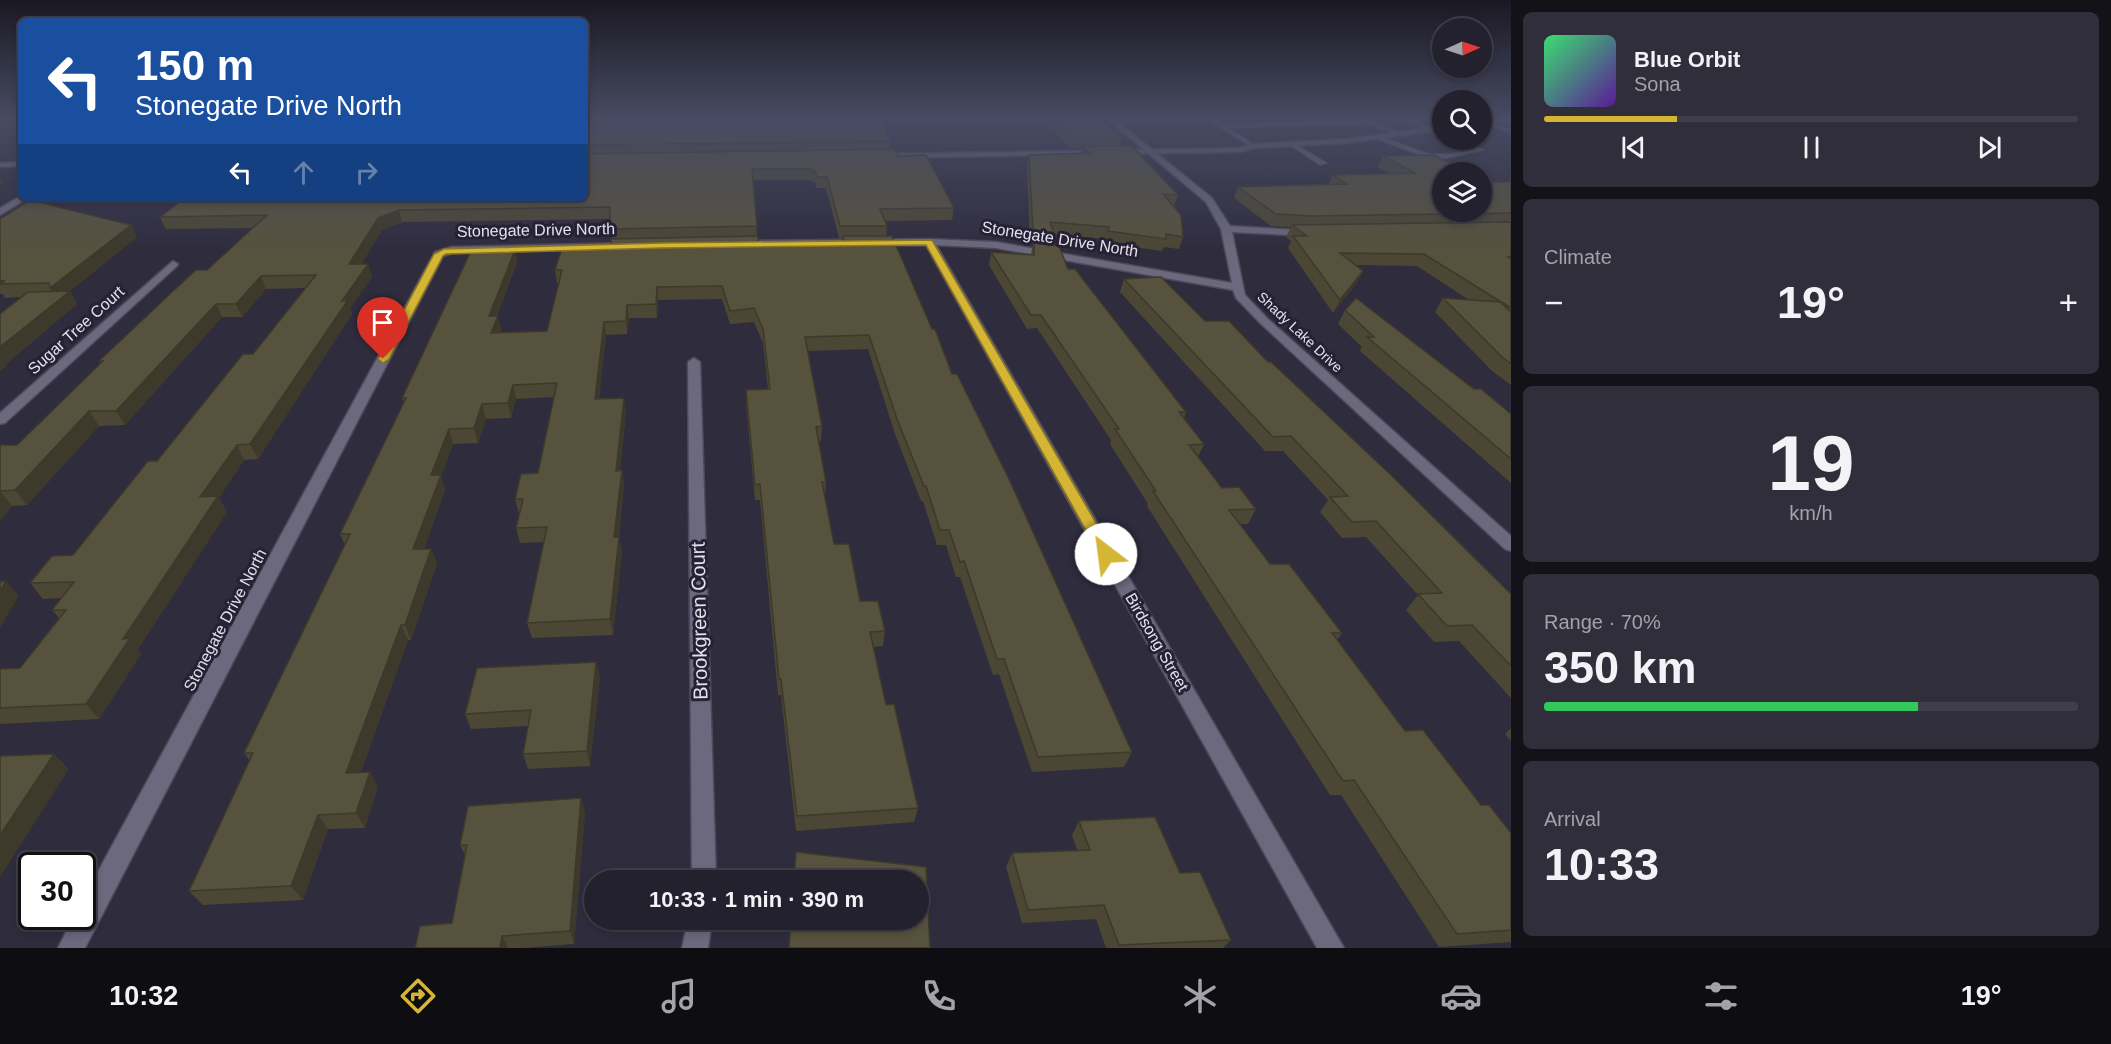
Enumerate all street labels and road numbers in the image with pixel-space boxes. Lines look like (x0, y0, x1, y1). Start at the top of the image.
street label: Stonegate Drive North (980, 218, 1140, 260)
street label: Stonegate Drive North (457, 220, 615, 240)
street label: Sugar Tree Court (25, 282, 128, 377)
street label: Shady Lake Drive (1254, 288, 1346, 376)
street label: Brookgreen Court (687, 541, 711, 700)
street label: Stonegate Drive North (180, 546, 270, 694)
street label: Birdsong Street (1122, 590, 1192, 694)

